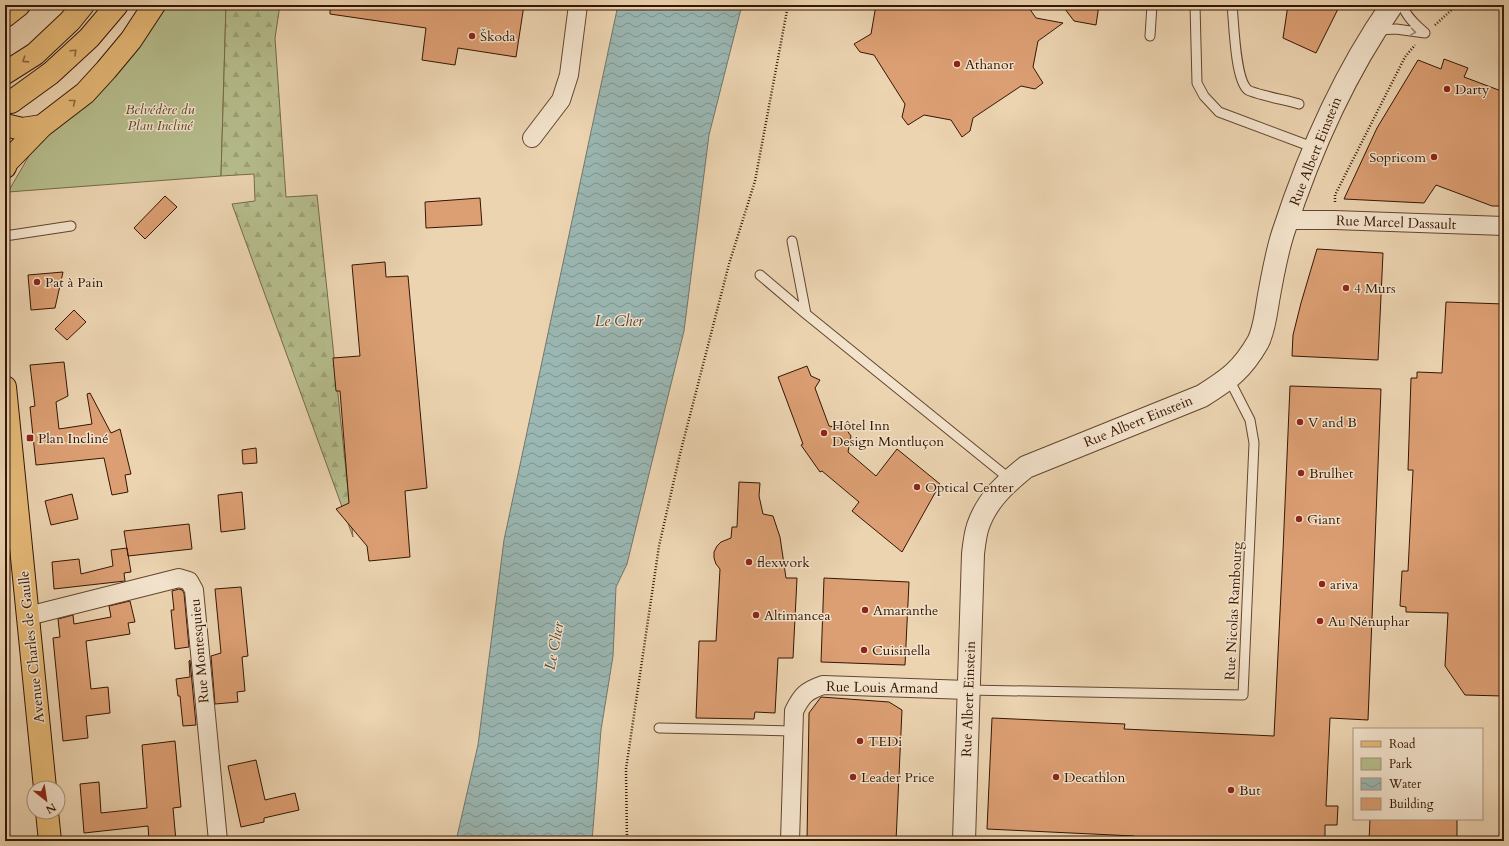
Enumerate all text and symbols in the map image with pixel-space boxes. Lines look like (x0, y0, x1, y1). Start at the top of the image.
place label: Škoda (480, 27, 516, 46)
one-way arrow (1410, 27, 1416, 36)
marker: Škoda (467, 31, 477, 41)
one-way arrow (69, 49, 77, 56)
one-way arrow (22, 55, 29, 62)
place label: Athanor (965, 55, 1015, 74)
marker: Athanor (952, 59, 962, 69)
place label: Darty (1455, 80, 1490, 99)
marker: Darty (1442, 84, 1452, 94)
street label: Rue Albert Einstein (1285, 94, 1346, 209)
one-way arrow (68, 100, 75, 107)
park label: Belvédère du Plan Incliné (125, 100, 195, 135)
place label: Sopricom (1369, 148, 1426, 167)
marker: Sopricom (1429, 152, 1439, 162)
street label: Rue Marcel Dassault (1335, 211, 1457, 234)
place label: Pat à Pain (45, 273, 104, 292)
marker: Pat à Pain (32, 277, 42, 287)
place label: 4 Murs (1354, 279, 1396, 298)
marker: 4 Murs (1341, 283, 1351, 293)
water label: Le Cher (595, 311, 644, 331)
street label: Rue Albert Einstein (1081, 391, 1196, 452)
place label: V and B (1308, 413, 1357, 432)
place label: Hôtel Inn Design Montluçon (832, 416, 944, 451)
marker: V and B (1295, 417, 1305, 427)
marker: Hôtel Inn Design Montluçon (819, 428, 829, 438)
place label: Plan Incliné (38, 429, 109, 448)
marker: Plan Incliné (25, 433, 35, 443)
place label: Brulhet (1309, 464, 1354, 483)
marker: Brulhet (1296, 468, 1306, 478)
place label: Optical Center (925, 478, 1014, 497)
marker: Optical Center (912, 482, 922, 492)
place label: Giant (1307, 510, 1341, 529)
marker: Giant (1294, 514, 1304, 524)
street label: Rue Nicolas Rambourg (1220, 541, 1247, 681)
place label: flexwork (757, 553, 810, 572)
marker: flexwork (744, 557, 754, 567)
street label: Avenue Charles de Gaulle (14, 570, 49, 724)
place label: ariva (1330, 575, 1358, 594)
marker: ariva (1317, 579, 1327, 589)
street label: Rue Montesquieu (185, 598, 214, 704)
place label: Amaranthe (873, 601, 938, 620)
marker: Amaranthe (860, 605, 870, 615)
place label: Altimancea (764, 606, 831, 625)
marker: Altimancea (751, 610, 761, 620)
place label: Au Nénuphar (1328, 612, 1411, 631)
marker: Au Nénuphar (1315, 616, 1325, 626)
water label: Le Cher (540, 619, 569, 672)
place label: Cuisinella (872, 641, 930, 660)
street label: Rue Albert Einstein (957, 641, 980, 757)
marker: Cuisinella (859, 645, 869, 655)
street label: Rue Louis Armand (826, 677, 939, 698)
legend (1353, 728, 1483, 820)
place label: TEDi (868, 732, 902, 751)
marker: TEDi (855, 736, 865, 746)
text: Road (1389, 736, 1416, 752)
text: Park (1389, 756, 1413, 772)
place label: Leader Price (861, 768, 935, 787)
place label: Decathlon (1064, 768, 1125, 787)
marker: Leader Price (848, 772, 858, 782)
marker: Decathlon (1051, 772, 1061, 782)
text: Water (1388, 776, 1422, 792)
north arrow (26, 780, 66, 820)
place label: But (1239, 781, 1261, 800)
marker: But (1226, 785, 1236, 795)
text: Building (1389, 796, 1434, 812)
text: N (42, 799, 59, 817)

